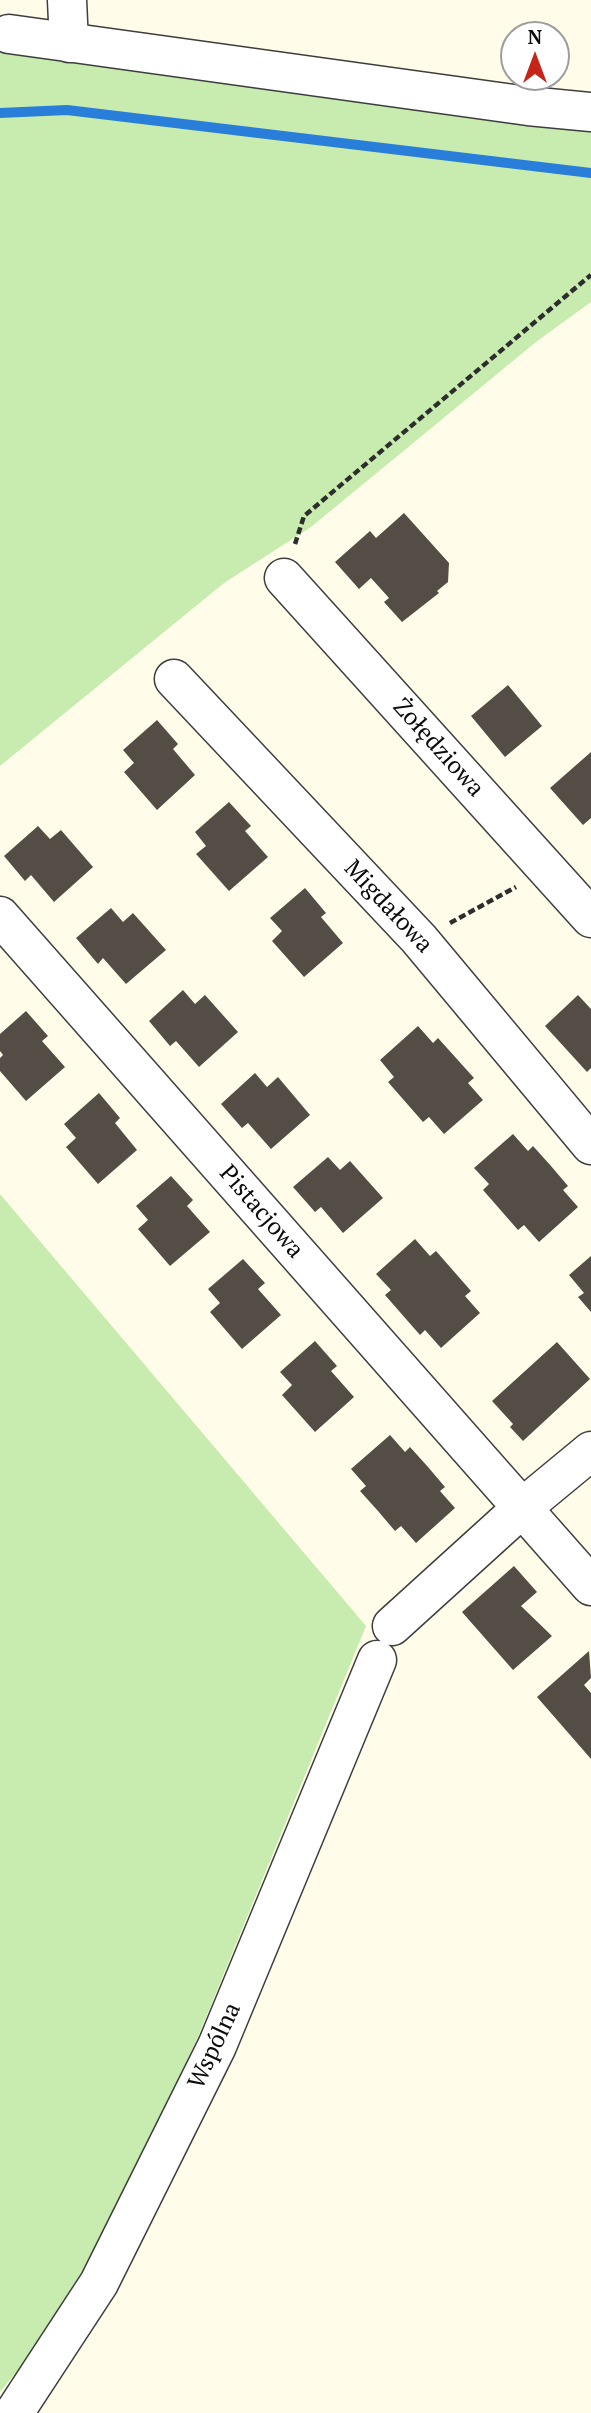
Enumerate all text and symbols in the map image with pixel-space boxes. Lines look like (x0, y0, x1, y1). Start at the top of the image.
north arrow (500, 21, 570, 91)
text: N (528, 24, 542, 49)
street label: Żołędziowa (386, 693, 490, 803)
street label: Migdałowa (338, 855, 438, 959)
street label: Pistacjowa (213, 1160, 309, 1264)
street label: Wspólna (183, 1998, 247, 2094)

